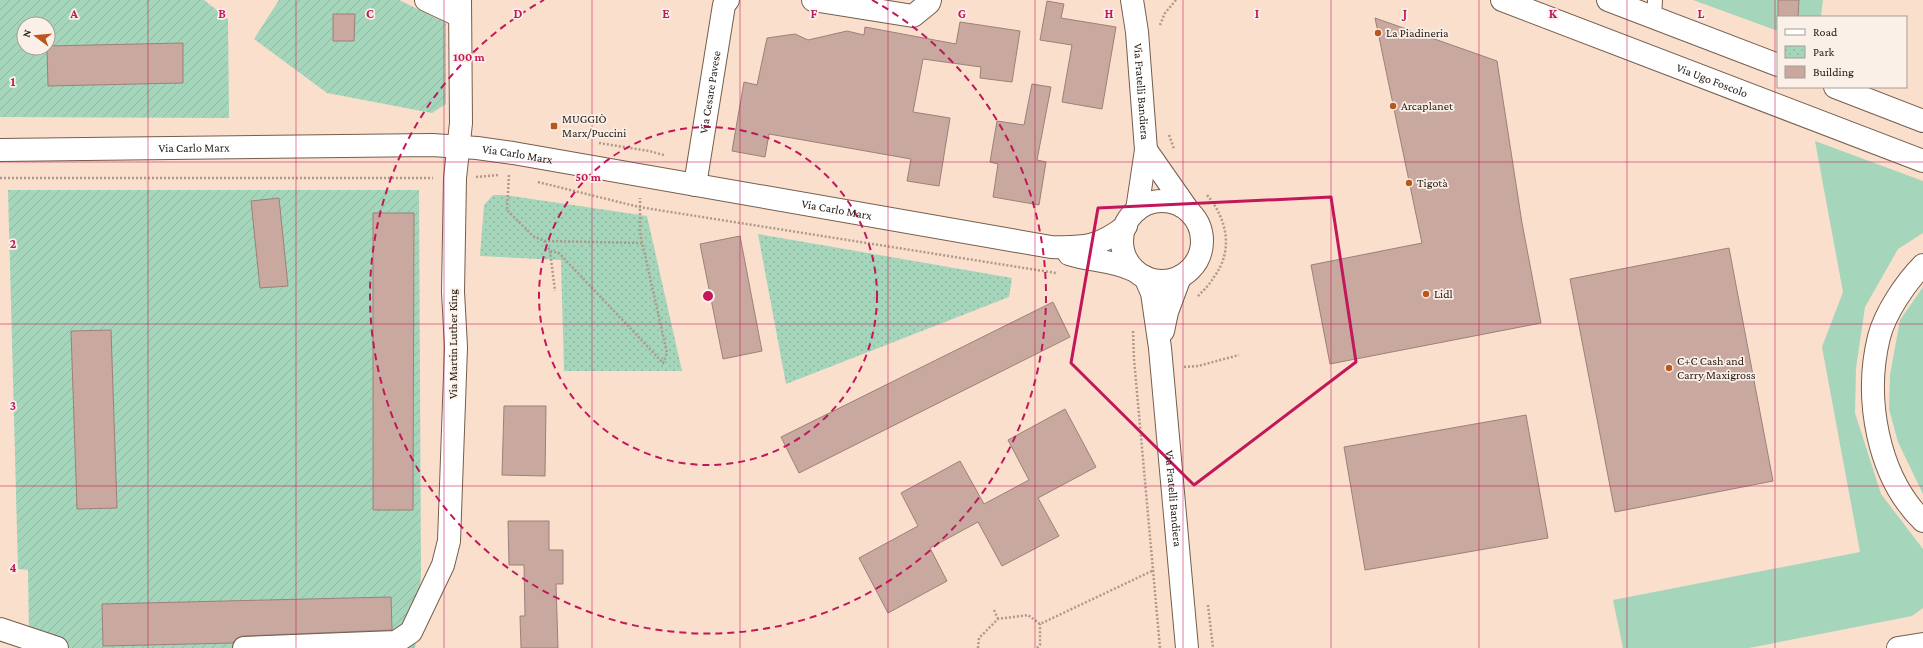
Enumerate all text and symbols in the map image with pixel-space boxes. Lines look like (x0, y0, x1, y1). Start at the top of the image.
text: A (69, 6, 78, 21)
text: B (218, 6, 226, 21)
text: C (366, 6, 374, 21)
text: D (514, 6, 523, 21)
text: E (662, 6, 670, 21)
text: F (811, 6, 818, 21)
text: G (958, 6, 966, 21)
text: H (1105, 6, 1114, 21)
text: I (1255, 6, 1259, 21)
text: J (1401, 6, 1407, 21)
text: K (1549, 6, 1558, 21)
text: L (1698, 6, 1705, 21)
north arrow (16, 16, 56, 56)
legend (1777, 16, 1907, 88)
text: Road (1813, 25, 1838, 39)
place label: La Piadineria (1386, 26, 1449, 40)
text: N (20, 28, 33, 39)
marker: La Piadineria (1373, 28, 1383, 38)
street label: Via Fratelli Bandiera (1131, 43, 1152, 141)
text: Park (1813, 45, 1835, 59)
text: 100 m (453, 50, 486, 64)
street label: Via Cesare Pavese (696, 50, 724, 135)
street label: Via Ugo Foscolo (1674, 60, 1750, 100)
text: Building (1813, 65, 1854, 79)
text: 1 (11, 74, 16, 89)
place label: Arcaplanet (1401, 99, 1454, 113)
marker: Arcaplanet (1388, 101, 1398, 111)
place label: MUGGIÒ Marx/Puccini (562, 112, 626, 140)
marker: MUGGIÒ Marx/Puccini (549, 121, 559, 131)
street label: Via Carlo Marx (158, 140, 230, 155)
street label: Via Carlo Marx (481, 142, 554, 167)
text: 50 m (575, 170, 602, 184)
place label: Tigotà (1417, 176, 1448, 190)
marker: Tigotà (1404, 178, 1414, 188)
street label: Via Carlo Marx (800, 197, 873, 223)
text: 2 (10, 236, 17, 251)
place label: Lidl (1434, 287, 1453, 301)
street label: Via Martin Luther King (446, 289, 460, 399)
centre of rings (701, 289, 715, 303)
marker: Lidl (1421, 289, 1431, 299)
place label: C+C Cash and Carry Maxigross (1677, 354, 1756, 382)
marker: C+C Cash and Carry Maxigross (1664, 363, 1674, 373)
text: 3 (10, 398, 16, 413)
street label: Via Fratelli Bandiera (1162, 449, 1185, 548)
text: 4 (9, 560, 17, 575)

